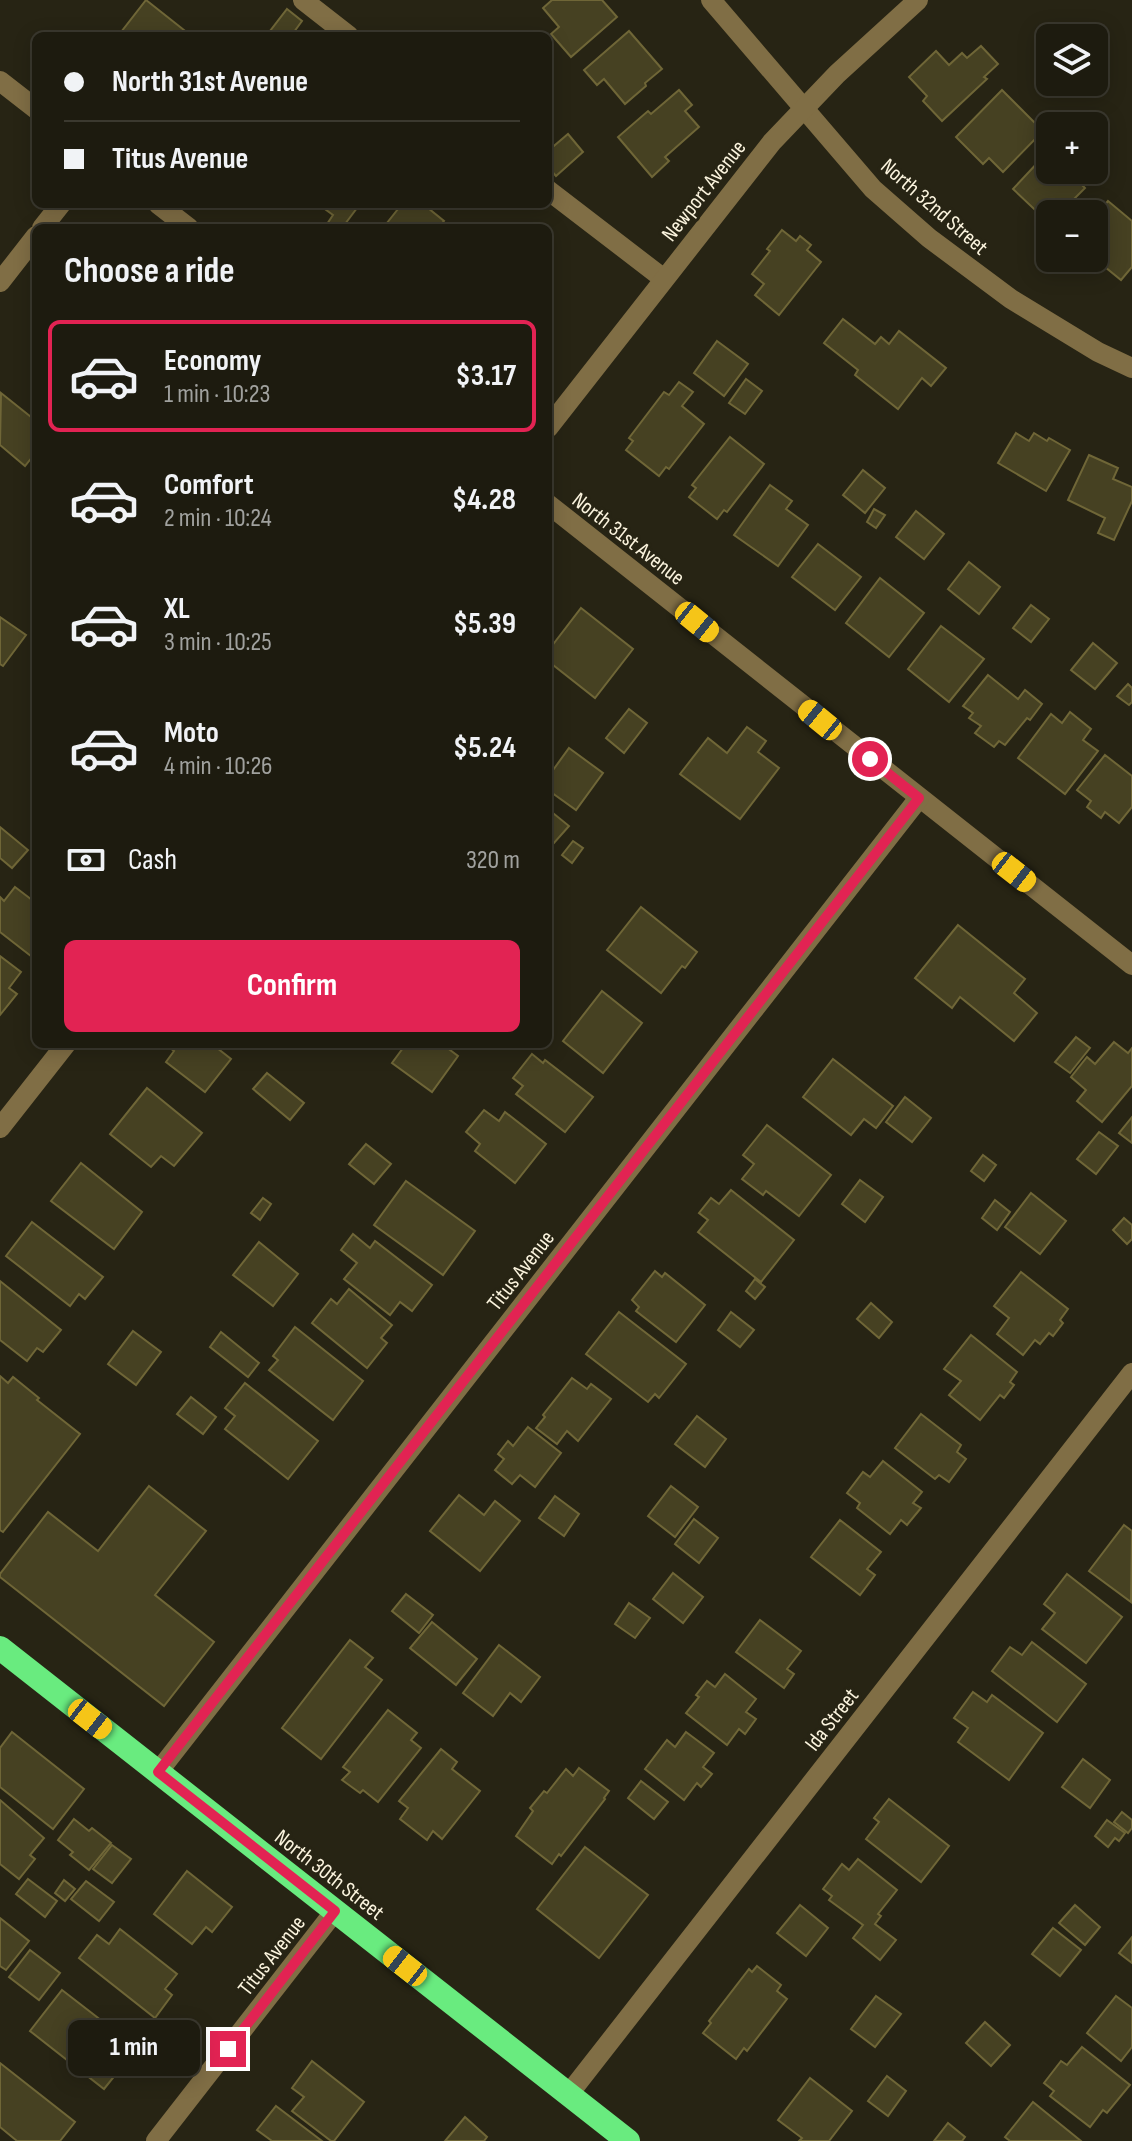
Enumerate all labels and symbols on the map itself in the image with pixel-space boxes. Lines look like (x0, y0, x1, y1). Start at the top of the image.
street label: Newport Avenue (656, 135, 752, 247)
street label: North 32nd Street (875, 153, 993, 261)
street label: North 31st Avenue (566, 487, 690, 591)
car (671, 598, 723, 646)
car (794, 696, 846, 744)
route start (852, 741, 888, 777)
car (988, 848, 1040, 896)
street label: Titus Avenue (482, 1226, 561, 1316)
street label: Ida Street (799, 1683, 865, 1757)
car (64, 1695, 116, 1743)
street label: North 30th Street (269, 1824, 389, 1927)
street label: Titus Avenue (233, 1911, 312, 2001)
car (379, 1942, 431, 1990)
callout: 1 min (68, 2021, 200, 2077)
route end (210, 2031, 246, 2067)

